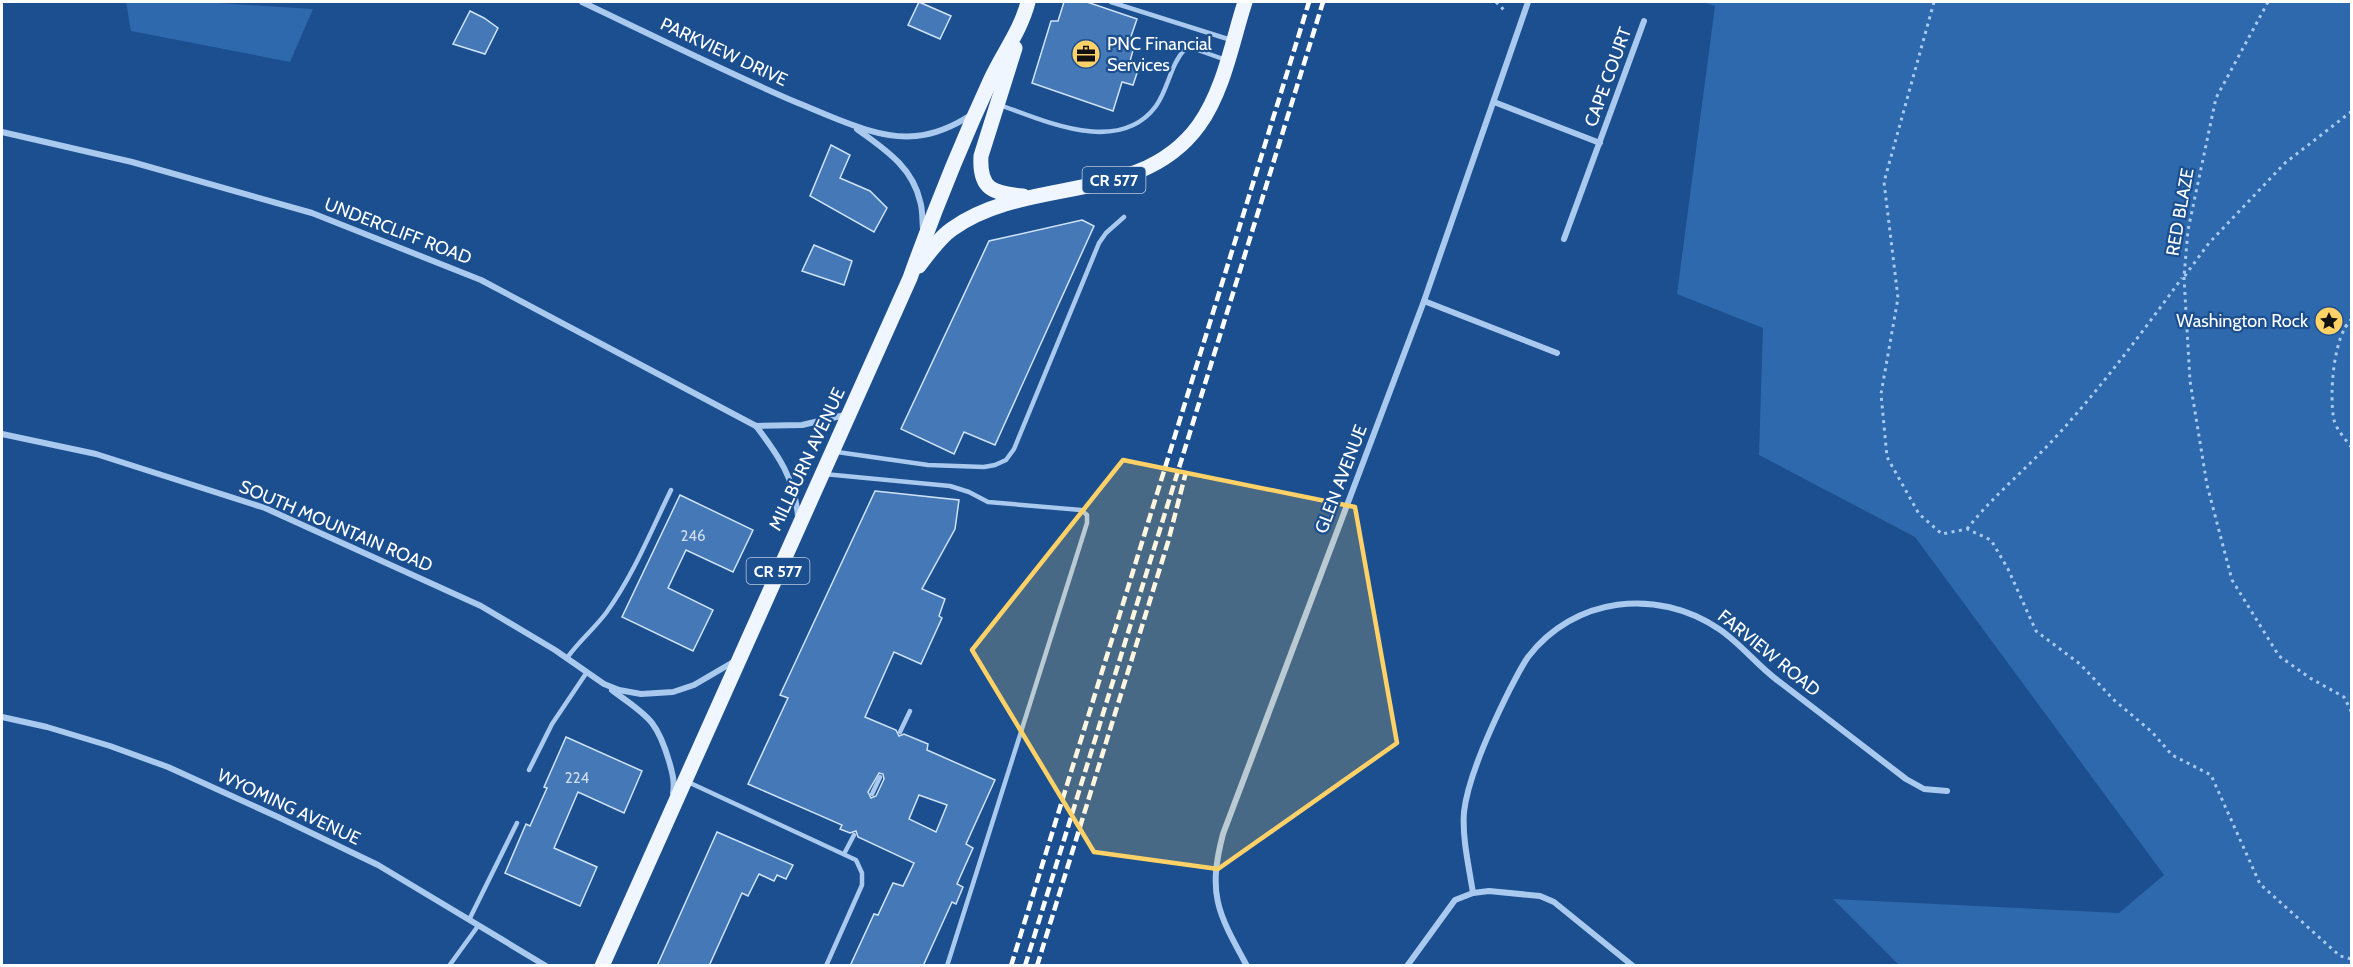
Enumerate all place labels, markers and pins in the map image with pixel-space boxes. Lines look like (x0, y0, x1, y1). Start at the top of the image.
place label: PNC Financial Services (1107, 33, 1213, 76)
office icon: PNC Financial Services (1070, 38, 1102, 70)
place icon: Washington Rock (2313, 305, 2345, 337)
place label: Washington Rock (2176, 310, 2309, 332)

